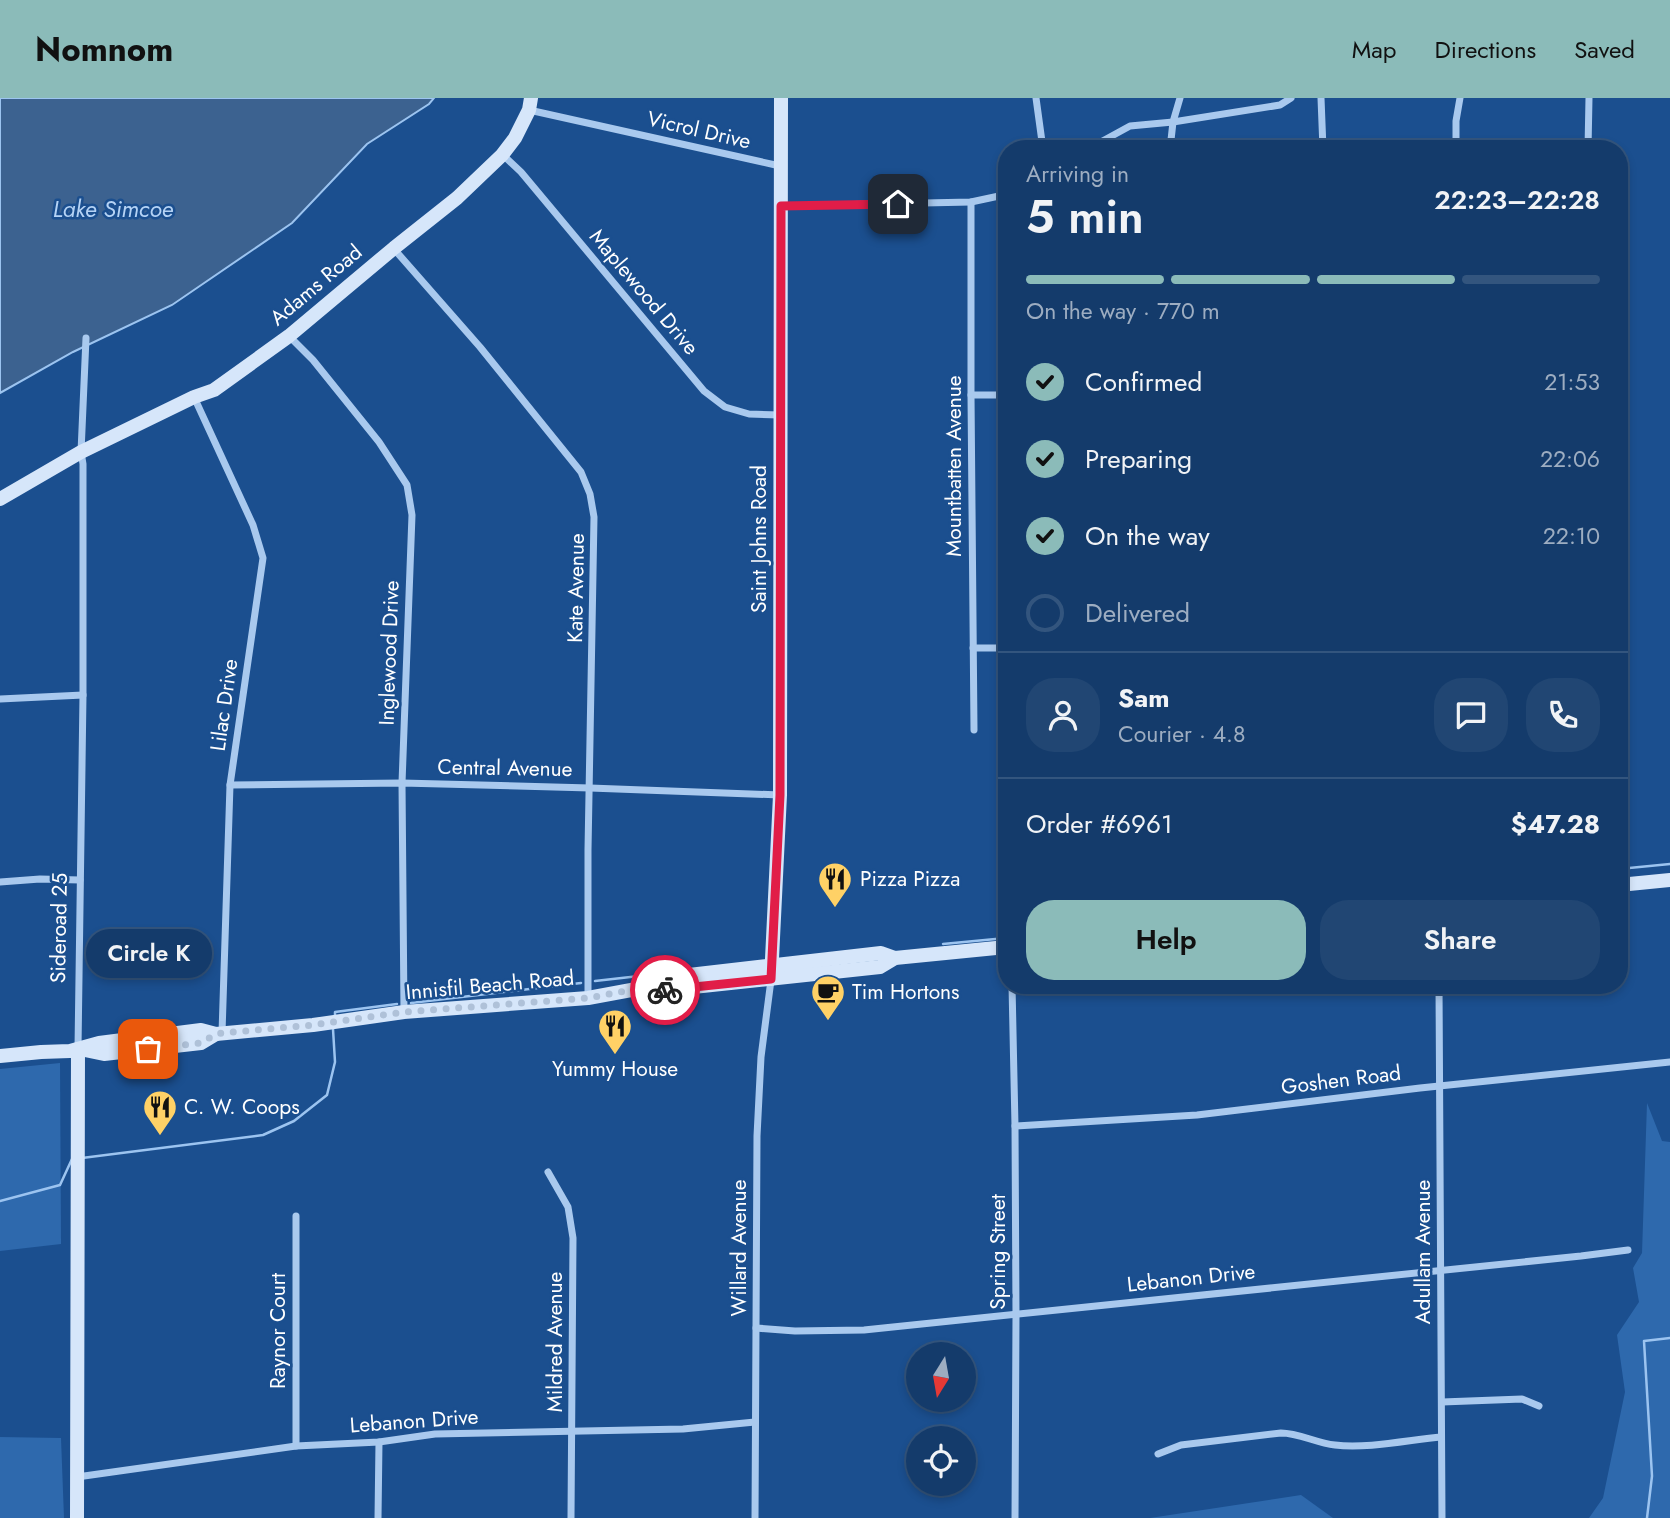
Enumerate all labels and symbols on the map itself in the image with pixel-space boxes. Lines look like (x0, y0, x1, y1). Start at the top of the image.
street label: Vicrol Drive (644, 104, 754, 157)
pin (868, 174, 928, 234)
water label: Lake Simcoe (53, 192, 174, 226)
street label: Maplewood Drive (582, 223, 706, 362)
street label: Adams Road (263, 237, 369, 333)
street label: Mountbatten Avenue (939, 375, 969, 557)
street label: Saint Johns Road (744, 465, 774, 613)
street label: Kate Avenue (560, 533, 592, 643)
street label: Inglewood Drive (371, 580, 407, 726)
street label: Lilac Drive (203, 657, 245, 753)
street label: Central Avenue (437, 752, 573, 784)
restaurant icon: Pizza Pizza (816, 860, 854, 909)
place label: Pizza Pizza (860, 864, 960, 894)
street label: Sideroad 25 (43, 873, 75, 983)
callout: Circle K (85, 930, 211, 979)
courier (630, 955, 700, 1025)
street label: Innisfil Beach Road (405, 963, 575, 1007)
cafe icon: Tim Hortons (809, 973, 847, 1022)
place label: Tim Hortons (852, 977, 960, 1007)
restaurant icon: Yummy House (596, 1007, 634, 1056)
pin (118, 1019, 178, 1079)
place label: Yummy House (552, 1054, 678, 1084)
street label: Goshen Road (1279, 1058, 1403, 1102)
restaurant icon: C. W. Coops (141, 1088, 179, 1137)
place label: C. W. Coops (184, 1092, 300, 1122)
street label: Willard Avenue (724, 1179, 754, 1316)
street label: Adullam Avenue (1408, 1179, 1438, 1324)
street label: Spring Street (983, 1194, 1013, 1310)
street label: Lebanon Drive (1125, 1256, 1257, 1300)
street label: Mildred Avenue (540, 1271, 570, 1412)
street label: Raynor Court (263, 1273, 293, 1389)
north arrow (906, 1342, 976, 1412)
street label: Lebanon Drive (349, 1402, 479, 1440)

